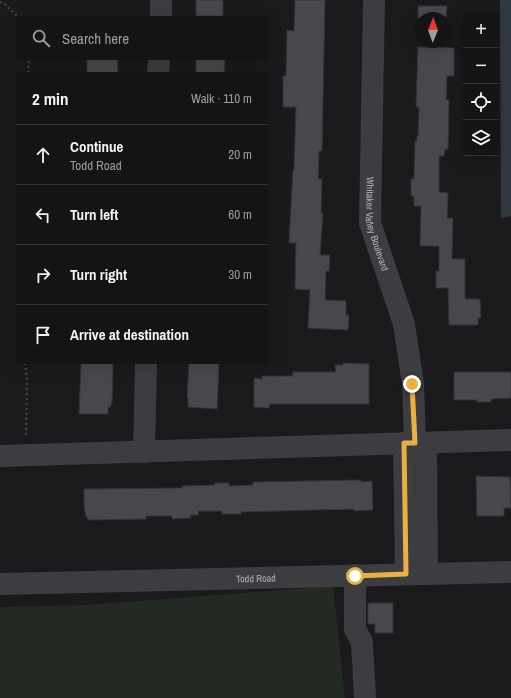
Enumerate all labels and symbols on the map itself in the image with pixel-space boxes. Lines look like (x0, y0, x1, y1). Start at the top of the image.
north arrow (415, 12, 451, 48)
street label: Whitaker Valley Boulevard (363, 177, 392, 273)
route end (403, 375, 421, 393)
route start (346, 567, 364, 585)
street label: Todd Road (236, 572, 276, 585)

